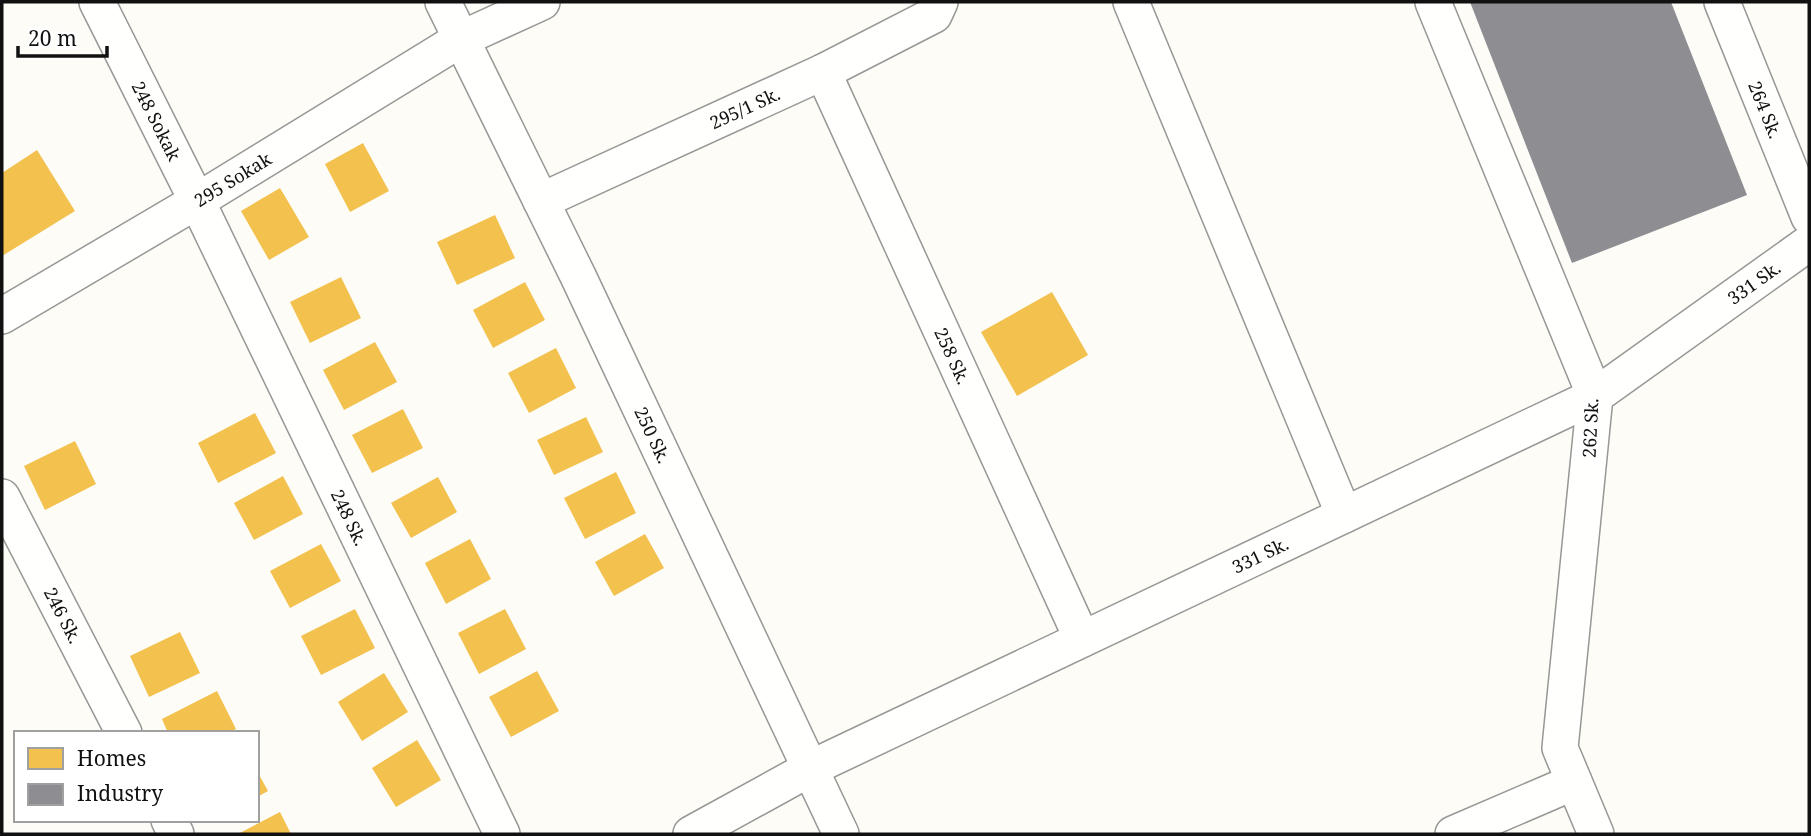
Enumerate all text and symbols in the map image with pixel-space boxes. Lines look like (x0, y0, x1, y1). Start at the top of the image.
scale bar (18, 14, 107, 58)
text: 20 m (28, 24, 77, 52)
street label: 248 Sokak (127, 77, 187, 165)
street label: 264 Sk. (1743, 77, 1788, 142)
street label: 295/1 Sk. (706, 81, 784, 134)
street label: 295 Sokak (189, 146, 276, 212)
street label: 331 Sk. (1723, 255, 1785, 310)
street label: 258 Sk. (929, 324, 976, 388)
street label: 262 Sk. (1576, 398, 1604, 458)
street label: 250 Sk. (629, 403, 676, 467)
street label: 248 Sk. (326, 485, 373, 550)
street label: 331 Sk. (1228, 531, 1292, 579)
street label: 246 Sk. (39, 583, 87, 647)
legend (14, 731, 259, 822)
text: Homes (77, 744, 146, 772)
text: Industry (77, 779, 163, 807)

